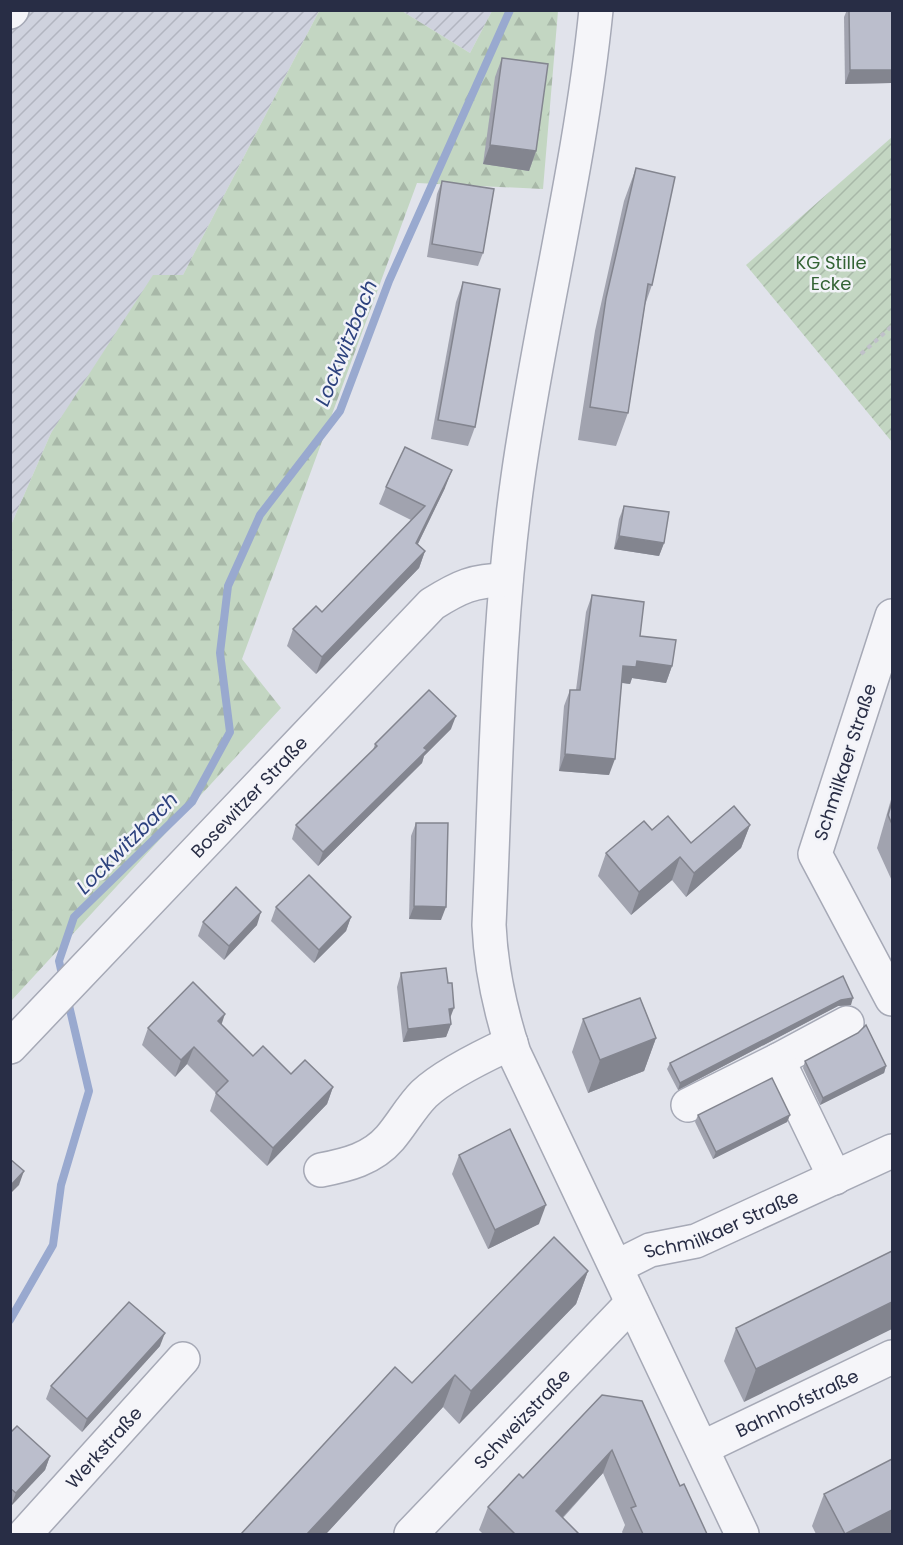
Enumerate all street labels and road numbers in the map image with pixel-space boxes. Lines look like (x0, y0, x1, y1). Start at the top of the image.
street label: Schmilkaer Straße (808, 680, 882, 844)
street label: Bosewitzer Straße (185, 730, 313, 863)
street label: Schmilkaer Straße (639, 1183, 802, 1264)
street label: Schweizstraße (468, 1363, 576, 1474)
street label: Bahnhofstraße (731, 1363, 862, 1443)
street label: Werkstraße (60, 1401, 147, 1494)

